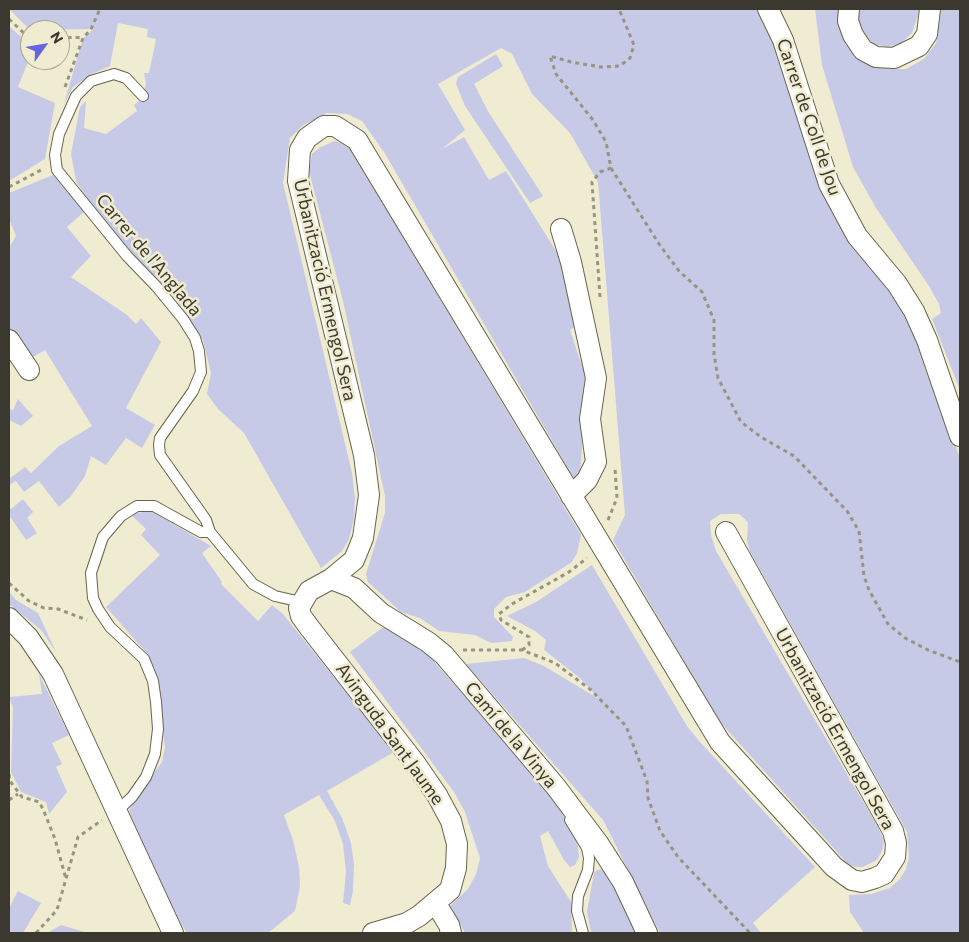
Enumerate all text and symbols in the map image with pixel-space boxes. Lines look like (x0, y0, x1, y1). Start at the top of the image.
north arrow (20, 20, 70, 70)
text: N (47, 28, 67, 46)
street label: Carrer de Coll de Jou (772, 36, 846, 198)
street label: Urbanització Ermengol Sera (289, 177, 361, 403)
street label: Carrer de l'Anglada (92, 190, 206, 320)
street label: Urbanització Ermengol Sera (771, 624, 899, 834)
street label: Avinguda Sant Jaume (331, 659, 449, 809)
street label: Camí de la Vinya (460, 678, 562, 792)

